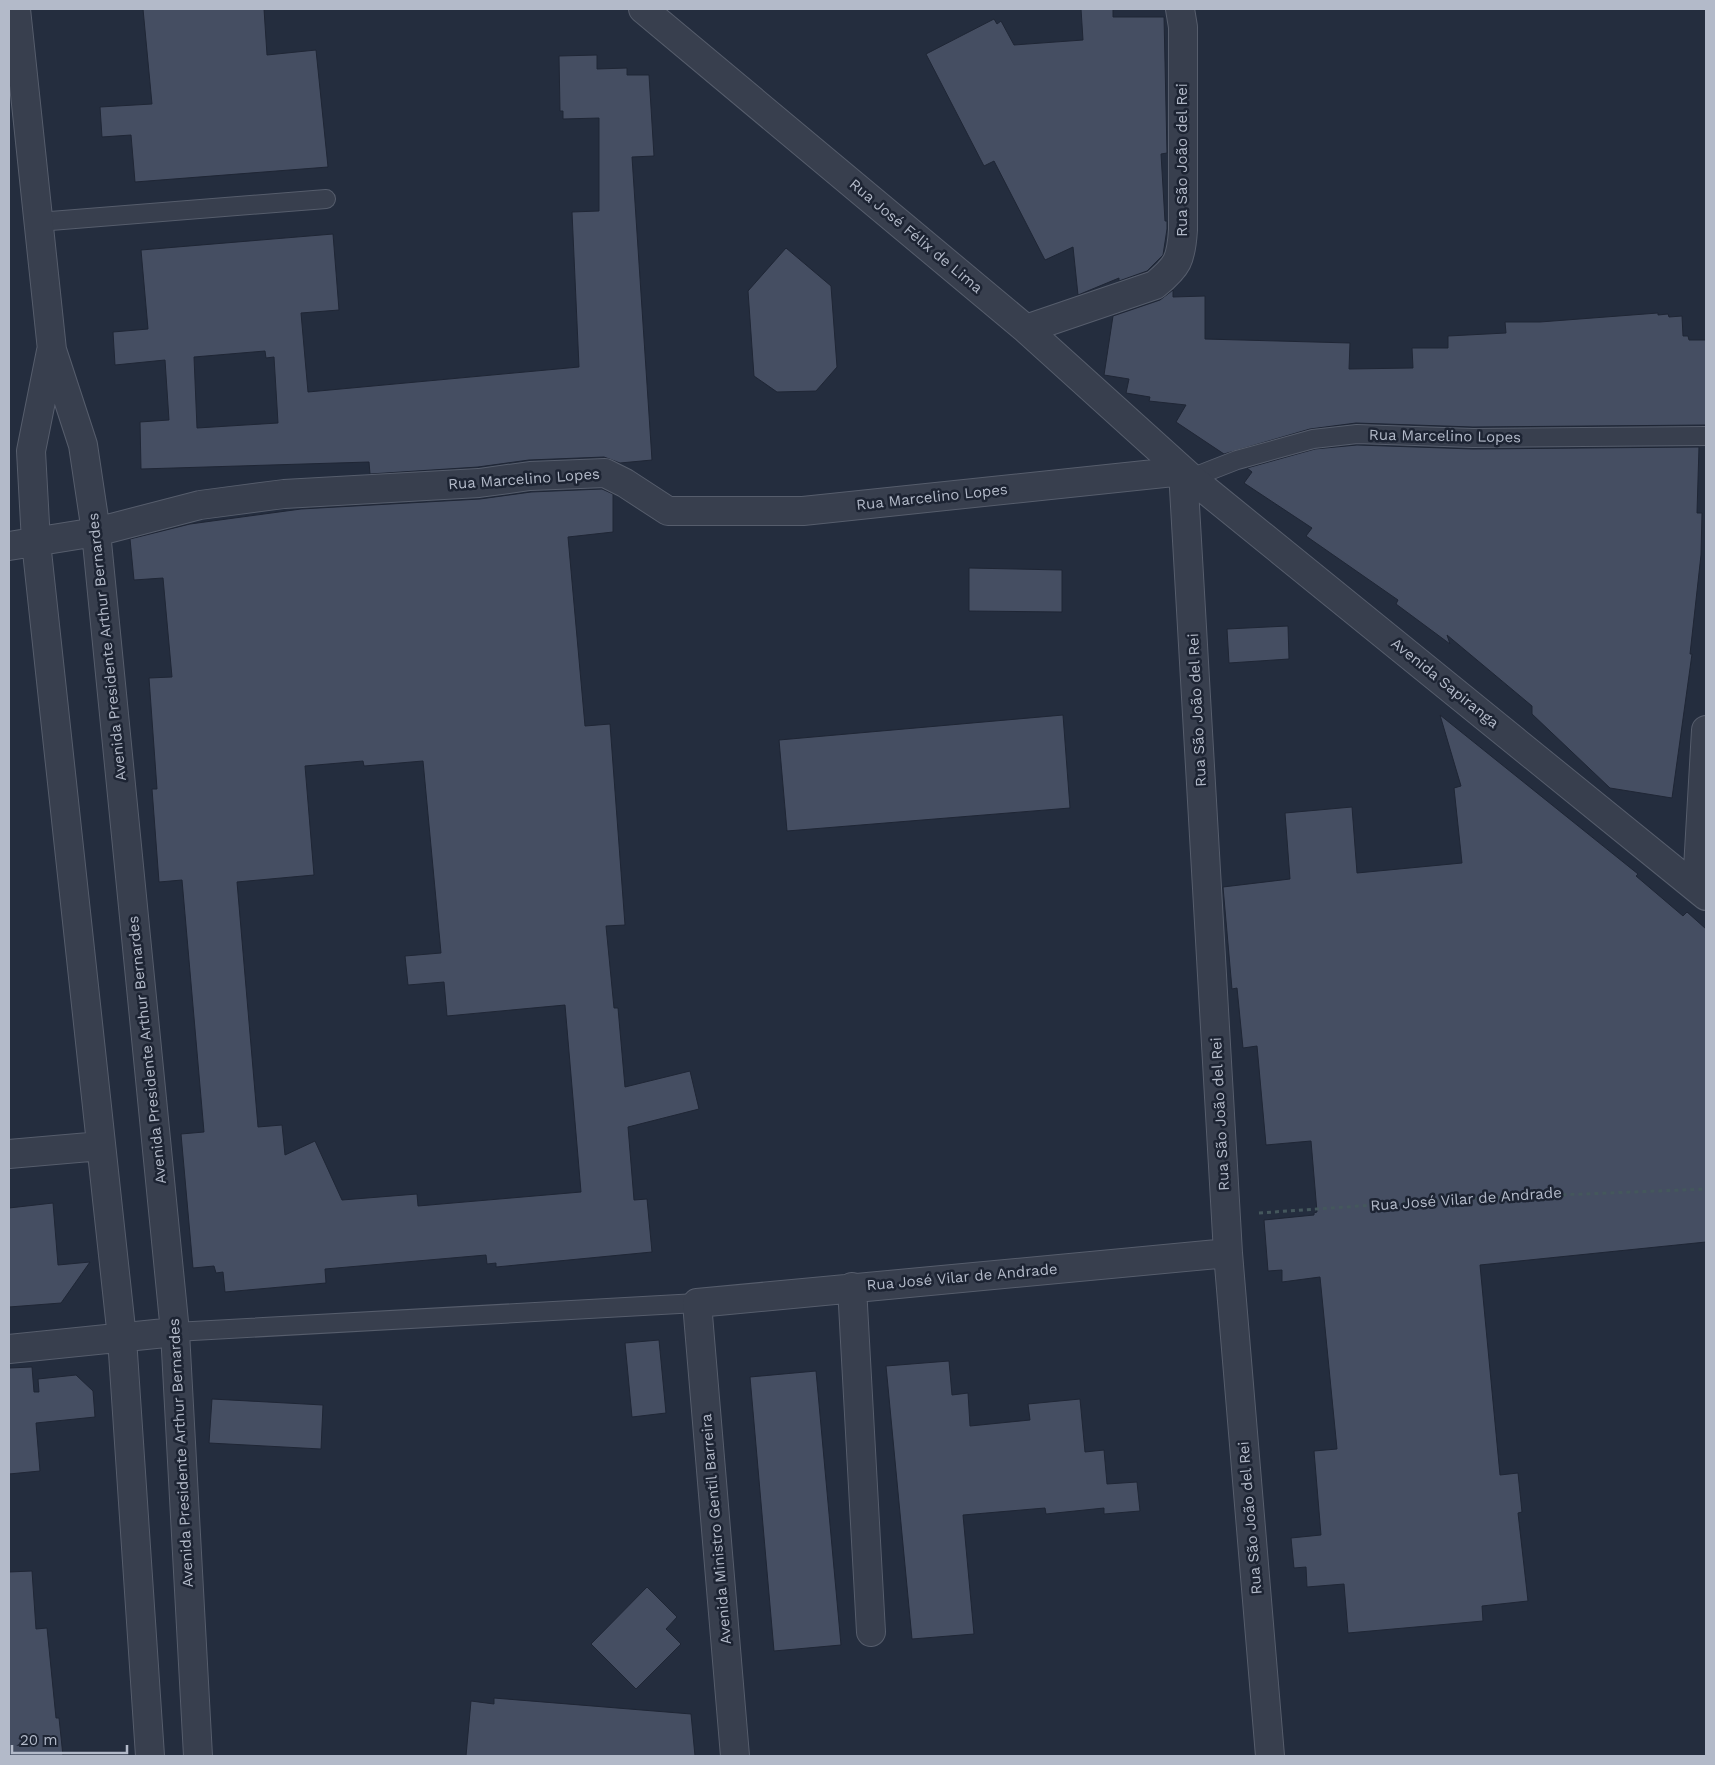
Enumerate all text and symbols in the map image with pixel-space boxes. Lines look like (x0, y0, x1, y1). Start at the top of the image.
street label: Rua São João del Rei (1173, 83, 1191, 237)
street label: Rua José Félix de Lima (846, 175, 987, 297)
street label: Rua Marcelino Lopes (1369, 426, 1521, 446)
street label: Rua Marcelino Lopes (447, 465, 601, 493)
street label: Rua Marcelino Lopes (855, 480, 1009, 514)
street label: Avenida Presidente Arthur Bernardes (84, 512, 130, 782)
street label: Rua São João del Rei (1184, 633, 1210, 787)
street label: Avenida Sapiranga (1388, 634, 1503, 732)
street label: Avenida Presidente Arthur Bernardes (124, 915, 170, 1185)
street label: Rua São João del Rei (1207, 1037, 1233, 1191)
street label: Rua José Vilar de Andrade (1370, 1183, 1562, 1215)
street label: Rua José Vilar de Andrade (866, 1260, 1058, 1294)
street label: Avenida Presidente Arthur Bernardes (165, 1318, 197, 1588)
street label: Avenida Ministro Gentil Barreira (697, 1412, 735, 1645)
street label: Rua São João del Rei (1234, 1441, 1266, 1595)
scale bar (12, 1722, 128, 1754)
text: 20 m (20, 1731, 58, 1749)

